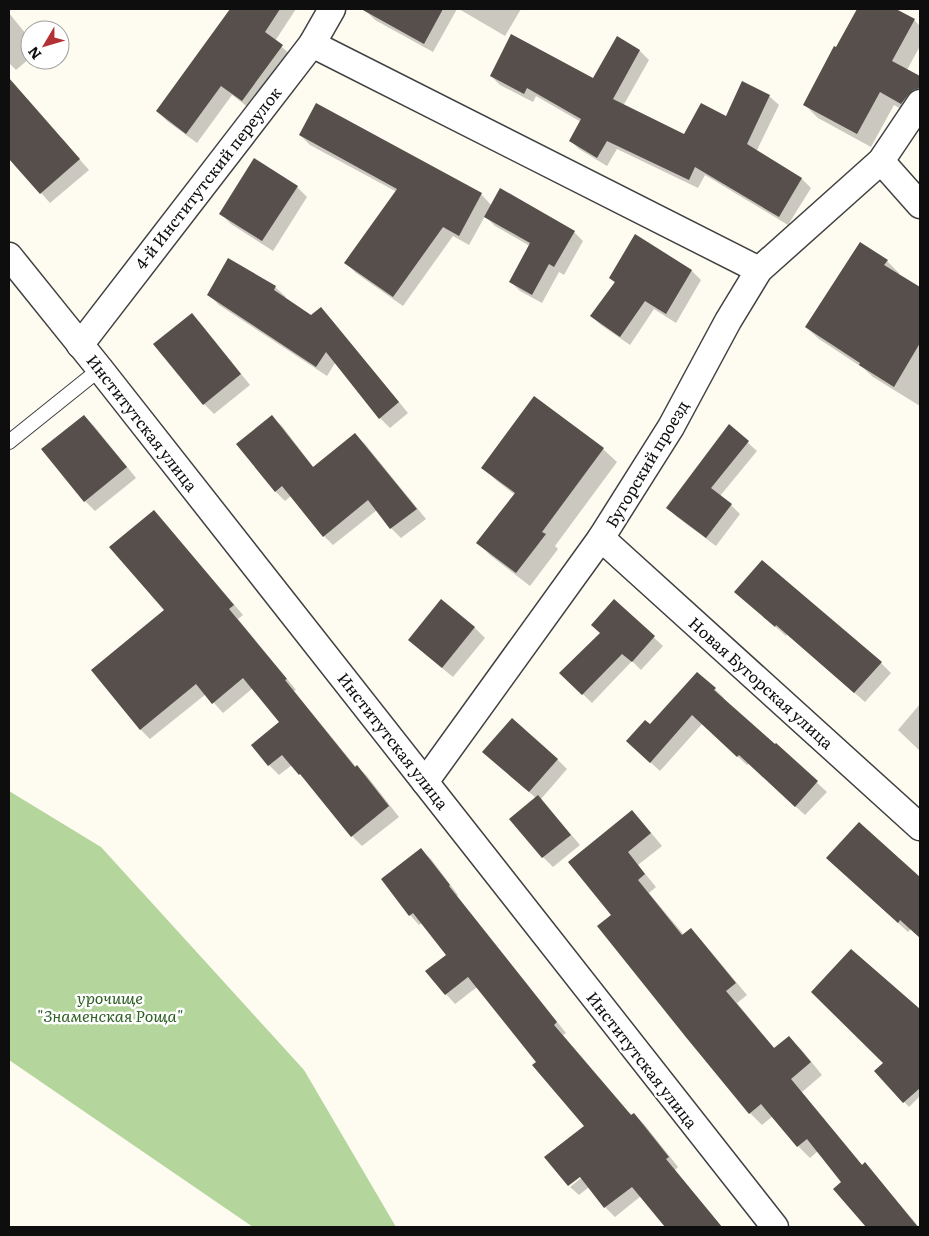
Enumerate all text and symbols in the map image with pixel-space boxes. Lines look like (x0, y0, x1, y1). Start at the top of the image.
north arrow (20, 20, 70, 70)
text: N (22, 43, 45, 64)
street label: 4-й Институтский переулок (128, 81, 287, 274)
street label: Институтская улица (82, 349, 204, 496)
street label: Бугорский проезд (599, 395, 694, 532)
street label: Новая Бугорская улица (684, 611, 840, 754)
street label: Институтская улица (333, 667, 455, 814)
park label: урочище "Знаменская Роща" (37, 985, 183, 1027)
street label: Институтская улица (582, 986, 704, 1133)

